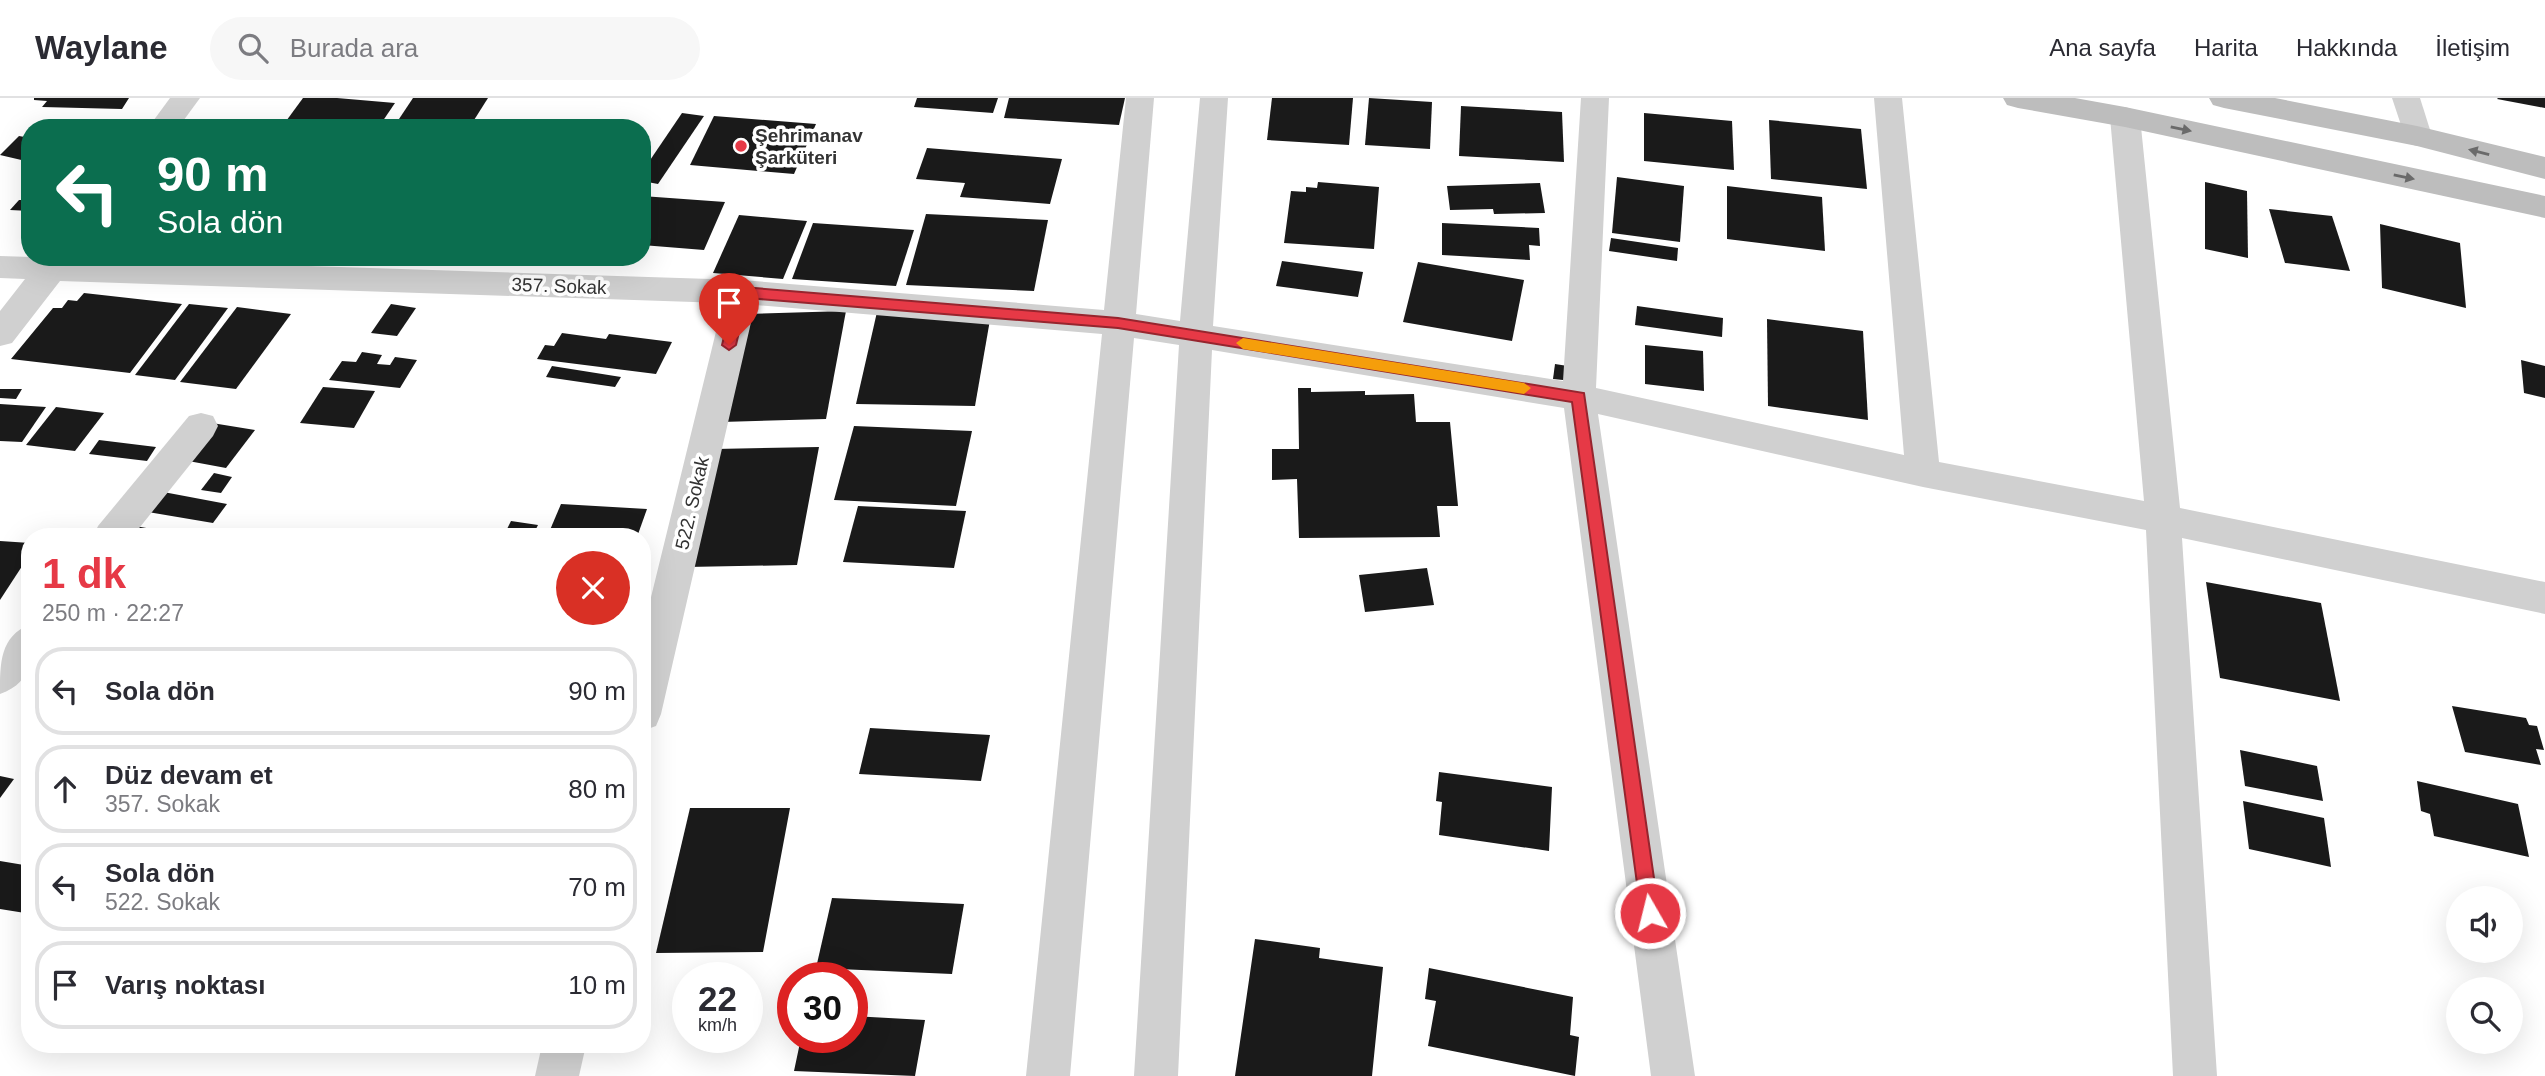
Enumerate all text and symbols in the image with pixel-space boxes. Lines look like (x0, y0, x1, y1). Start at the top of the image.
search box (210, 17, 700, 80)
text: Waylane (35, 29, 168, 66)
icon: search (234, 29, 272, 67)
text: Burada ara (290, 33, 418, 63)
text: Ana sayfa (2049, 34, 2156, 61)
text: Harita (2194, 34, 2258, 61)
text: Hakkında (2296, 34, 2397, 61)
text: İletişim (2435, 34, 2510, 61)
one-way arrow (2170, 124, 2192, 135)
place label: Şehrimanav Şarküteri (755, 125, 863, 168)
marker: Şehrimanav Şarküteri (733, 138, 749, 154)
one-way arrow (2468, 146, 2490, 157)
icon: left (42, 147, 133, 238)
text: 90 m (157, 147, 269, 201)
one-way arrow (2393, 172, 2415, 183)
text: Sola dön (157, 204, 283, 240)
pin (699, 273, 759, 345)
street label: 357. Sokak (511, 274, 607, 298)
icon: arrive (710, 284, 748, 322)
street label: 522. Sokak (671, 454, 713, 552)
text: 1 dk (42, 550, 126, 597)
button: close (556, 551, 630, 625)
text: 250 m · 22:27 (42, 600, 184, 626)
icon: left (46, 672, 84, 710)
text: Sola dön (105, 676, 215, 706)
text: 90 m (568, 676, 626, 706)
text: Düz devam et (105, 760, 273, 790)
icon: ahead (46, 770, 84, 808)
text: 80 m (568, 774, 626, 804)
text: 357. Sokak (105, 791, 220, 817)
text: Sola dön (105, 858, 215, 888)
icon: left (46, 868, 84, 906)
text: 70 m (568, 872, 626, 902)
position arrow (1613, 876, 1687, 950)
map controls (2446, 886, 2523, 1054)
button: sound (2446, 886, 2523, 963)
text: 522. Sokak (105, 889, 220, 915)
speed limit sign: 30 (777, 962, 868, 1053)
icon: arrive (46, 966, 84, 1004)
text: Varış noktası (105, 970, 265, 1000)
text: 10 m (568, 970, 626, 1000)
button: search (2446, 977, 2523, 1054)
text: 22 (698, 979, 737, 1018)
text: km/h (698, 1015, 737, 1035)

